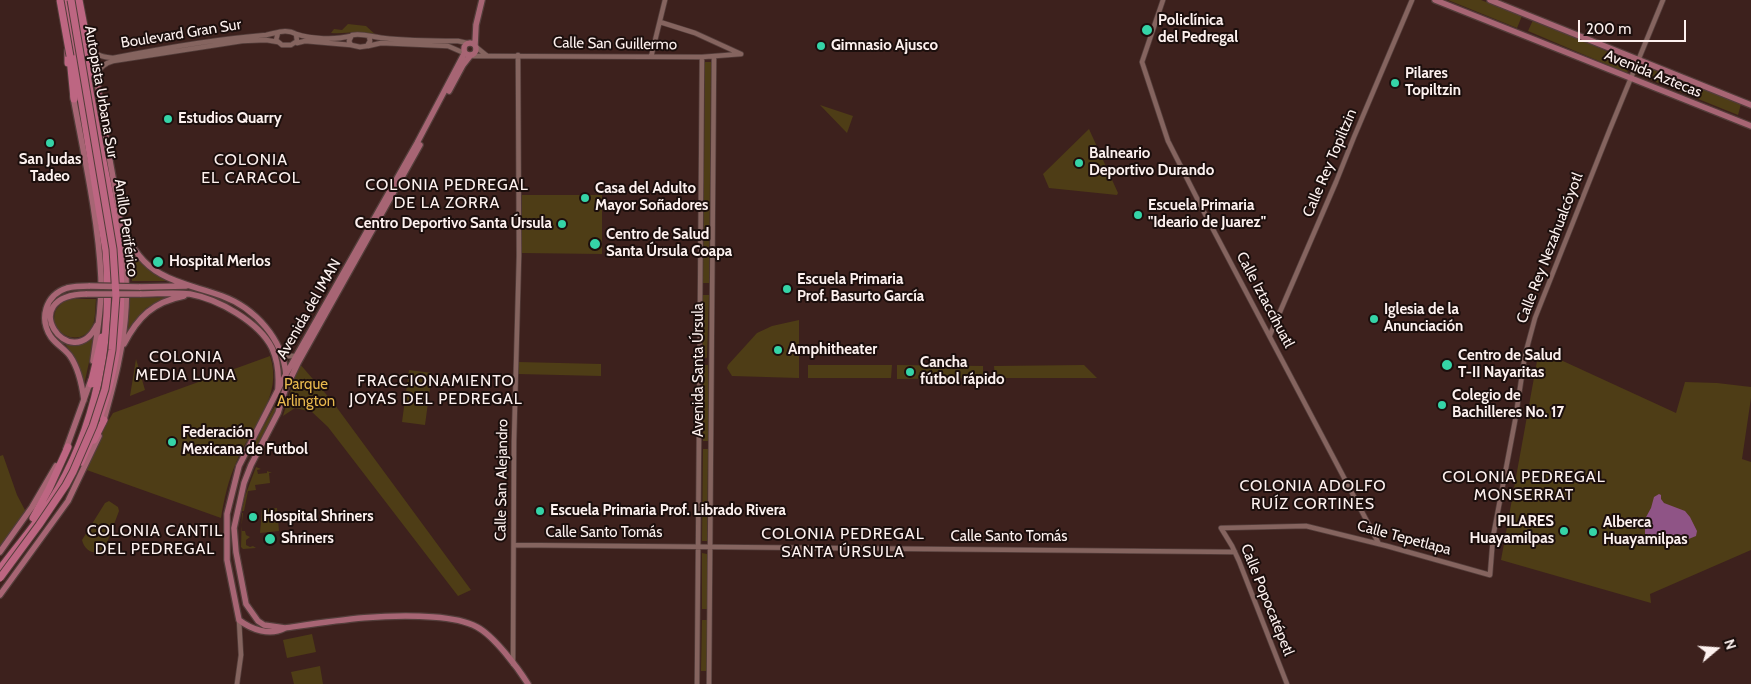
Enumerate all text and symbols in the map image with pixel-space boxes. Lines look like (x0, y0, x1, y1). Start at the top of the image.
scale bar (1581, 10, 1688, 42)
place label: Policlínica del Pedregal (1158, 12, 1238, 47)
street label: Boulevard Gran Sur (119, 16, 243, 52)
text: 200 m (1586, 20, 1631, 38)
marker: Policlínica del Pedregal (1140, 23, 1154, 37)
street label: Autopista Urbana Sur (80, 24, 122, 160)
street label: Calle San Guillermo (553, 34, 677, 54)
place label: Gimnasio Ajusco (831, 37, 938, 55)
marker: Gimnasio Ajusco (815, 40, 827, 52)
street label: Avenida Aztecas (1602, 46, 1704, 102)
place label: Pilares Topiltzin (1405, 65, 1461, 100)
marker: Pilares Topiltzin (1389, 77, 1401, 89)
street label: Calle Rey Topiltzin (1299, 106, 1361, 220)
place label: Estudios Quarry (178, 110, 282, 128)
marker: Estudios Quarry (162, 113, 174, 125)
marker: San Judas Tadeo (44, 137, 56, 149)
place label: Balneario Deportivo Durando (1089, 145, 1214, 180)
district label: COLONIA EL CARACOL (200, 150, 302, 188)
place label: San Judas Tadeo (19, 151, 81, 186)
marker: Balneario Deportivo Durando (1073, 157, 1085, 169)
street label: Calle Rey Nezahualcóyotl (1513, 170, 1587, 326)
district label: COLONIA PEDREGAL DE LA ZORRA (363, 175, 531, 213)
street label: Anillo Periférico (110, 178, 142, 278)
place label: Casa del Adulto Mayor Soñadores (595, 180, 708, 215)
marker: Casa del Adulto Mayor Soñadores (579, 192, 591, 204)
place label: Escuela Primaria "Ideario de Juarez" (1148, 197, 1266, 232)
marker: Escuela Primaria "Ideario de Juarez" (1132, 209, 1144, 221)
place label: Centro Deportivo Santa Úrsula (355, 215, 552, 233)
marker: Centro Deportivo Santa Úrsula (556, 218, 568, 230)
place label: Centro de Salud Santa Úrsula Coapa (606, 226, 732, 261)
marker: Centro de Salud Santa Úrsula Coapa (588, 237, 602, 251)
street label: Calle Iztaccíhuatl (1232, 249, 1298, 351)
place label: Hospital Merlos (169, 253, 271, 271)
marker: Hospital Merlos (151, 255, 165, 269)
street label: Avenida del IMAN (273, 256, 345, 362)
place label: Escuela Primaria Prof. Basurto García (797, 271, 924, 306)
marker: Escuela Primaria Prof. Basurto García (781, 283, 793, 295)
place label: Iglesia de la Anunciación (1384, 301, 1463, 336)
street label: Avenida Santa Úrsula (690, 303, 708, 437)
marker: Iglesia de la Anunciación (1368, 313, 1380, 325)
place label: Amphitheater (788, 341, 877, 359)
marker: Amphitheater (772, 344, 784, 356)
district label: COLONIA MEDIA LUNA (134, 347, 238, 385)
place label: Centro de Salud T-II Nayaritas (1458, 347, 1561, 382)
place label: Cancha fútbol rápido (920, 354, 1005, 389)
marker: Centro de Salud T-II Nayaritas (1440, 358, 1454, 372)
marker: Cancha fútbol rápido (904, 366, 916, 378)
district label: FRACCIONAMIENTO JOYAS DEL PEDREGAL (347, 371, 525, 409)
park label: Parque Arlington (277, 376, 335, 411)
place label: Colegio de Bachilleres No. 17 (1452, 387, 1564, 422)
marker: Colegio de Bachilleres No. 17 (1436, 399, 1448, 411)
street label: Calle San Alejandro (492, 419, 512, 541)
place label: Federación Mexicana de Futbol (182, 424, 308, 459)
marker: Federación Mexicana de Futbol (166, 436, 178, 448)
district label: COLONIA PEDREGAL MONSERRAT (1440, 467, 1608, 505)
district label: COLONIA ADOLFO RUÍZ CORTINES (1238, 476, 1388, 514)
place label: Escuela Primaria Prof. Librado Rivera (550, 502, 786, 520)
marker: Escuela Primaria Prof. Librado Rivera (534, 505, 546, 517)
place label: Hospital Shriners (263, 508, 373, 526)
marker: Hospital Shriners (247, 511, 259, 523)
place label: PILARES Huayamilpas (1469, 513, 1554, 548)
place label: Alberca Huayamilpas (1603, 514, 1688, 549)
street label: Calle Tepetlapa (1355, 517, 1453, 559)
district label: COLONIA CANTIL DEL PEDREGAL (85, 521, 225, 559)
street label: Calle Santo Tomás (546, 524, 662, 542)
district label: COLONIA PEDREGAL SANTA ÚRSULA (759, 524, 927, 562)
marker: PILARES Huayamilpas (1558, 525, 1570, 537)
marker: Alberca Huayamilpas (1587, 526, 1599, 538)
street label: Calle Santo Tomás (951, 528, 1067, 546)
place label: Shriners (281, 530, 334, 548)
marker: Shriners (263, 532, 277, 546)
street label: Calle Popocatépetl (1236, 542, 1298, 658)
north arrow (1691, 624, 1741, 674)
text: N (1720, 637, 1740, 652)

